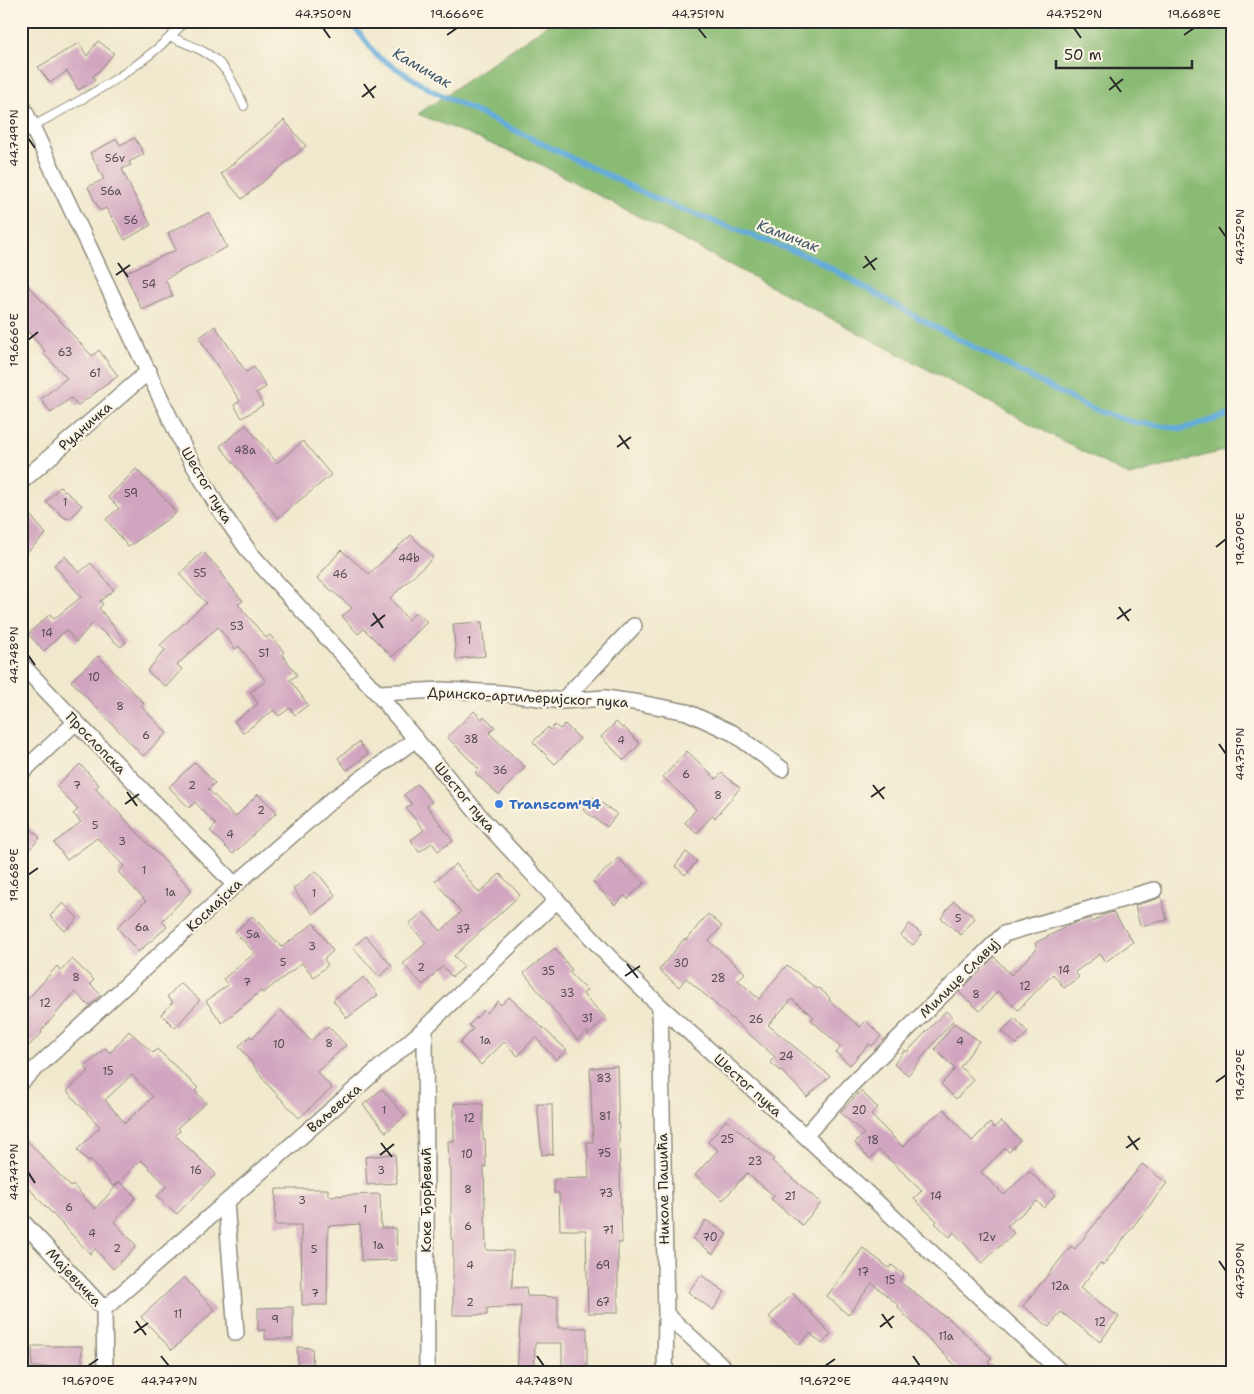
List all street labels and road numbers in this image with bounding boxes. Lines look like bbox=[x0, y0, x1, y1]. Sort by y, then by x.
street label: Рудничка bbox=[54, 398, 116, 454]
street label: Шестог пука bbox=[177, 444, 237, 527]
street label: Дринско-артиљеријског пука bbox=[427, 683, 629, 711]
street label: Прослопска bbox=[62, 708, 130, 778]
street label: Шестог пука bbox=[430, 758, 500, 836]
street label: Космајска bbox=[182, 874, 246, 935]
street label: Милице Славуј bbox=[915, 934, 1003, 1022]
street label: Шестог пука bbox=[710, 1050, 786, 1121]
street label: Ваљевска bbox=[303, 1079, 365, 1137]
street label: Николе Пашића bbox=[653, 1133, 673, 1245]
street label: Коке Ђорђевић bbox=[417, 1147, 435, 1253]
street label: Мајевичка bbox=[42, 1244, 106, 1310]

